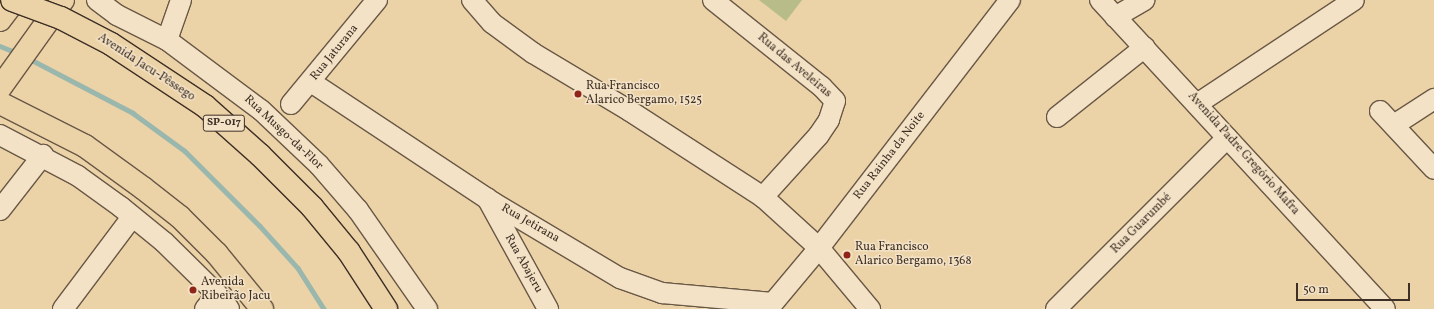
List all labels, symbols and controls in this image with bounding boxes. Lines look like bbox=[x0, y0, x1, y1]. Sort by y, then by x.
street label: Rua Jaturana bbox=[308, 22, 362, 84]
street label: Avenida Jacu-Pêssego bbox=[95, 31, 197, 105]
street label: Rua das Aveleiras bbox=[754, 31, 834, 101]
place label: Rua Francisco Alarico Bergamo, 1525 bbox=[586, 80, 702, 108]
marker: Rua Francisco Alarico Bergamo, 1525 bbox=[573, 89, 583, 99]
street label: Avenida Padre Gregório Mafra bbox=[1184, 90, 1302, 218]
street label: Rua Musgo-da-Flor bbox=[240, 93, 326, 173]
street label: Rua Rainha da Noite bbox=[851, 109, 929, 203]
road number: SP-017 bbox=[202, 114, 246, 132]
street label: Rua Guarumbé bbox=[1109, 191, 1175, 257]
street label: Rua Jetirana bbox=[498, 202, 562, 246]
street label: Rua Abajeru bbox=[501, 232, 545, 296]
place label: Rua Francisco Alarico Bergamo, 1368 bbox=[855, 241, 971, 269]
marker: Rua Francisco Alarico Bergamo, 1368 bbox=[842, 250, 852, 260]
scale bar bbox=[1298, 275, 1412, 301]
place label: Avenida Ribeirão Jacu bbox=[201, 276, 271, 304]
text: 50 m bbox=[1303, 282, 1329, 298]
marker: Avenida Ribeirão Jacu bbox=[188, 285, 198, 295]

